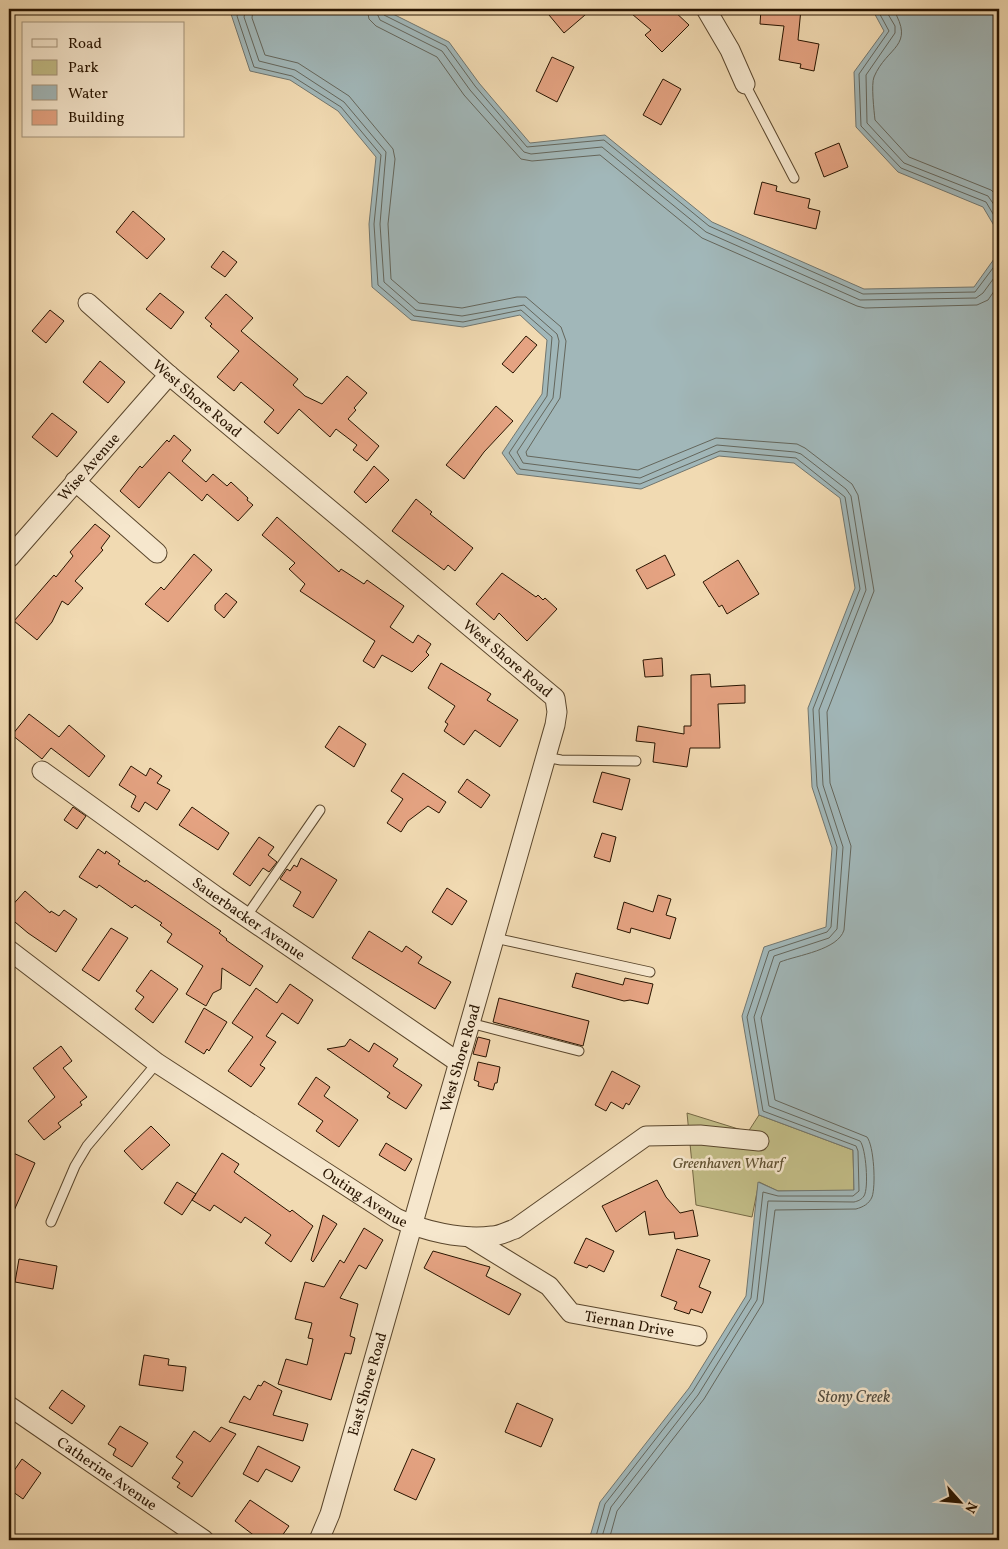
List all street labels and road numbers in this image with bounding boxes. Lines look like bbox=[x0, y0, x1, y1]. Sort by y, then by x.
street label: West Shore Road bbox=[147, 356, 246, 443]
street label: Wise Avenue bbox=[54, 429, 126, 507]
street label: West Shore Road bbox=[457, 616, 556, 703]
street label: Sauerbacker Avenue bbox=[187, 873, 309, 966]
street label: West Shore Road bbox=[436, 1002, 487, 1115]
street label: Outing Avenue bbox=[317, 1164, 410, 1234]
street label: Tiernan Drive bbox=[582, 1307, 676, 1344]
street label: East Shore Road bbox=[344, 1330, 393, 1439]
street label: Catherine Avenue bbox=[52, 1433, 161, 1517]

